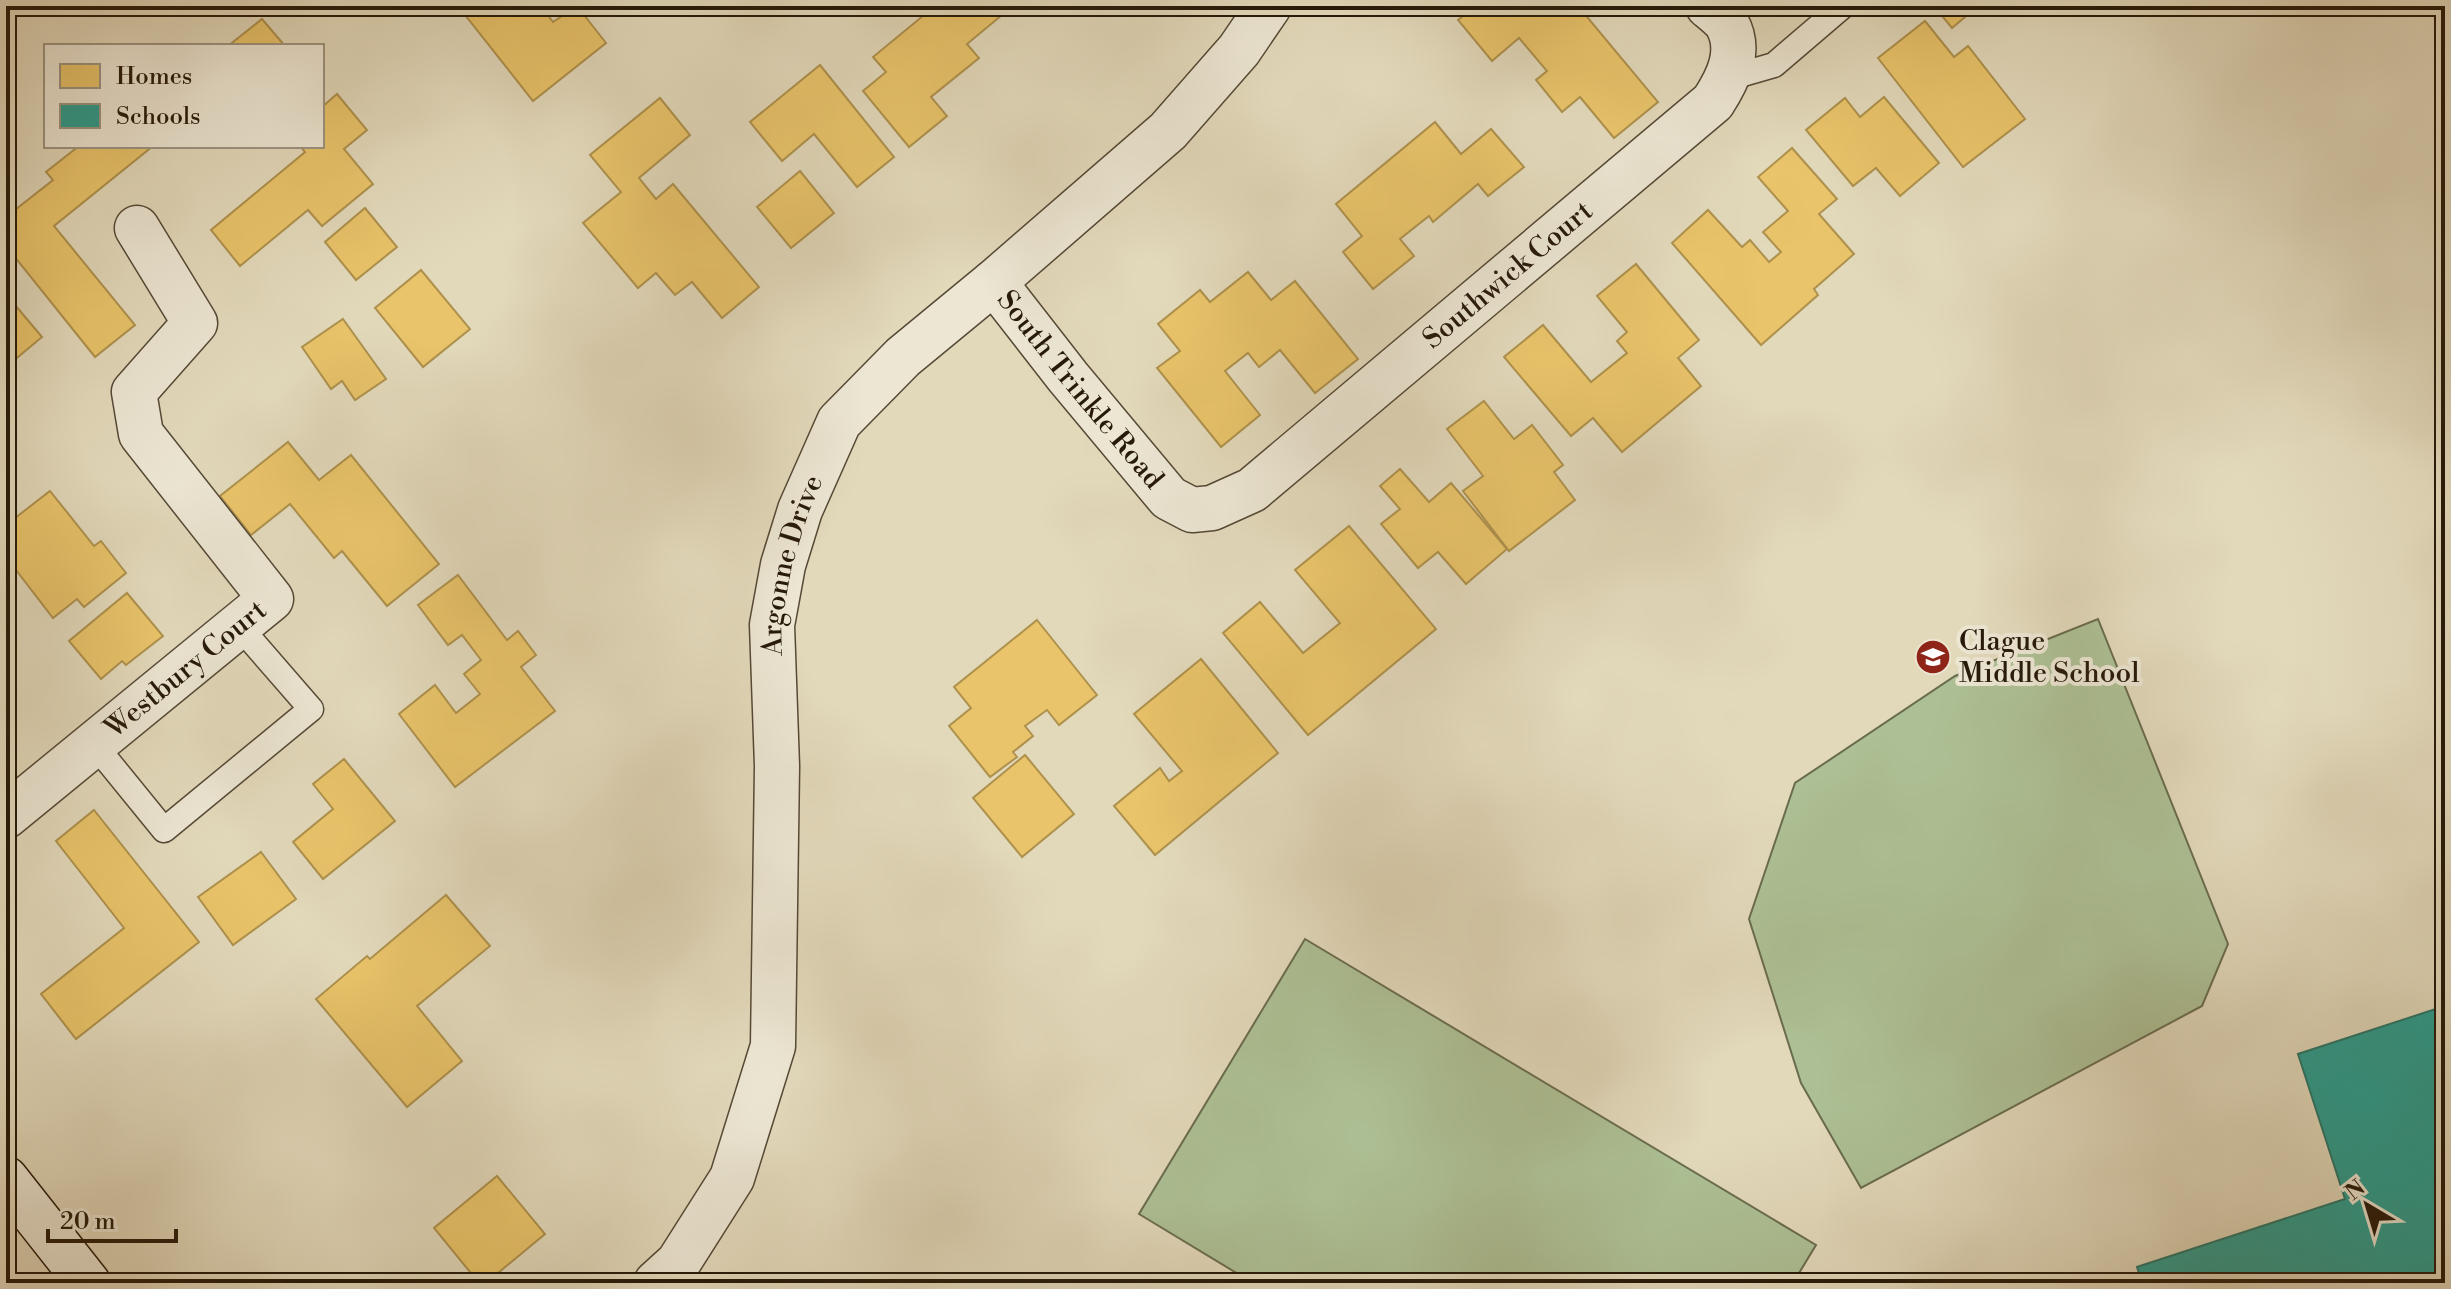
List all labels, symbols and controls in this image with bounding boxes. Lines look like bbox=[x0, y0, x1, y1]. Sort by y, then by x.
legend bbox=[44, 44, 324, 148]
text: Homes bbox=[116, 62, 192, 92]
text: Schools bbox=[116, 102, 201, 132]
street label: Southwick Court bbox=[1415, 193, 1600, 356]
street label: South Trinkle Road bbox=[990, 283, 1171, 496]
street label: Argonne Drive bbox=[754, 469, 831, 657]
street label: Westbury Court bbox=[97, 592, 274, 746]
place label: Clague Middle School bbox=[1959, 624, 2139, 691]
school or university icon: Clague Middle School bbox=[1914, 638, 1952, 676]
north arrow bbox=[2327, 1165, 2407, 1245]
text: N bbox=[2340, 1174, 2371, 1206]
scale bar bbox=[48, 1193, 176, 1243]
text: 20 m bbox=[60, 1207, 116, 1237]

